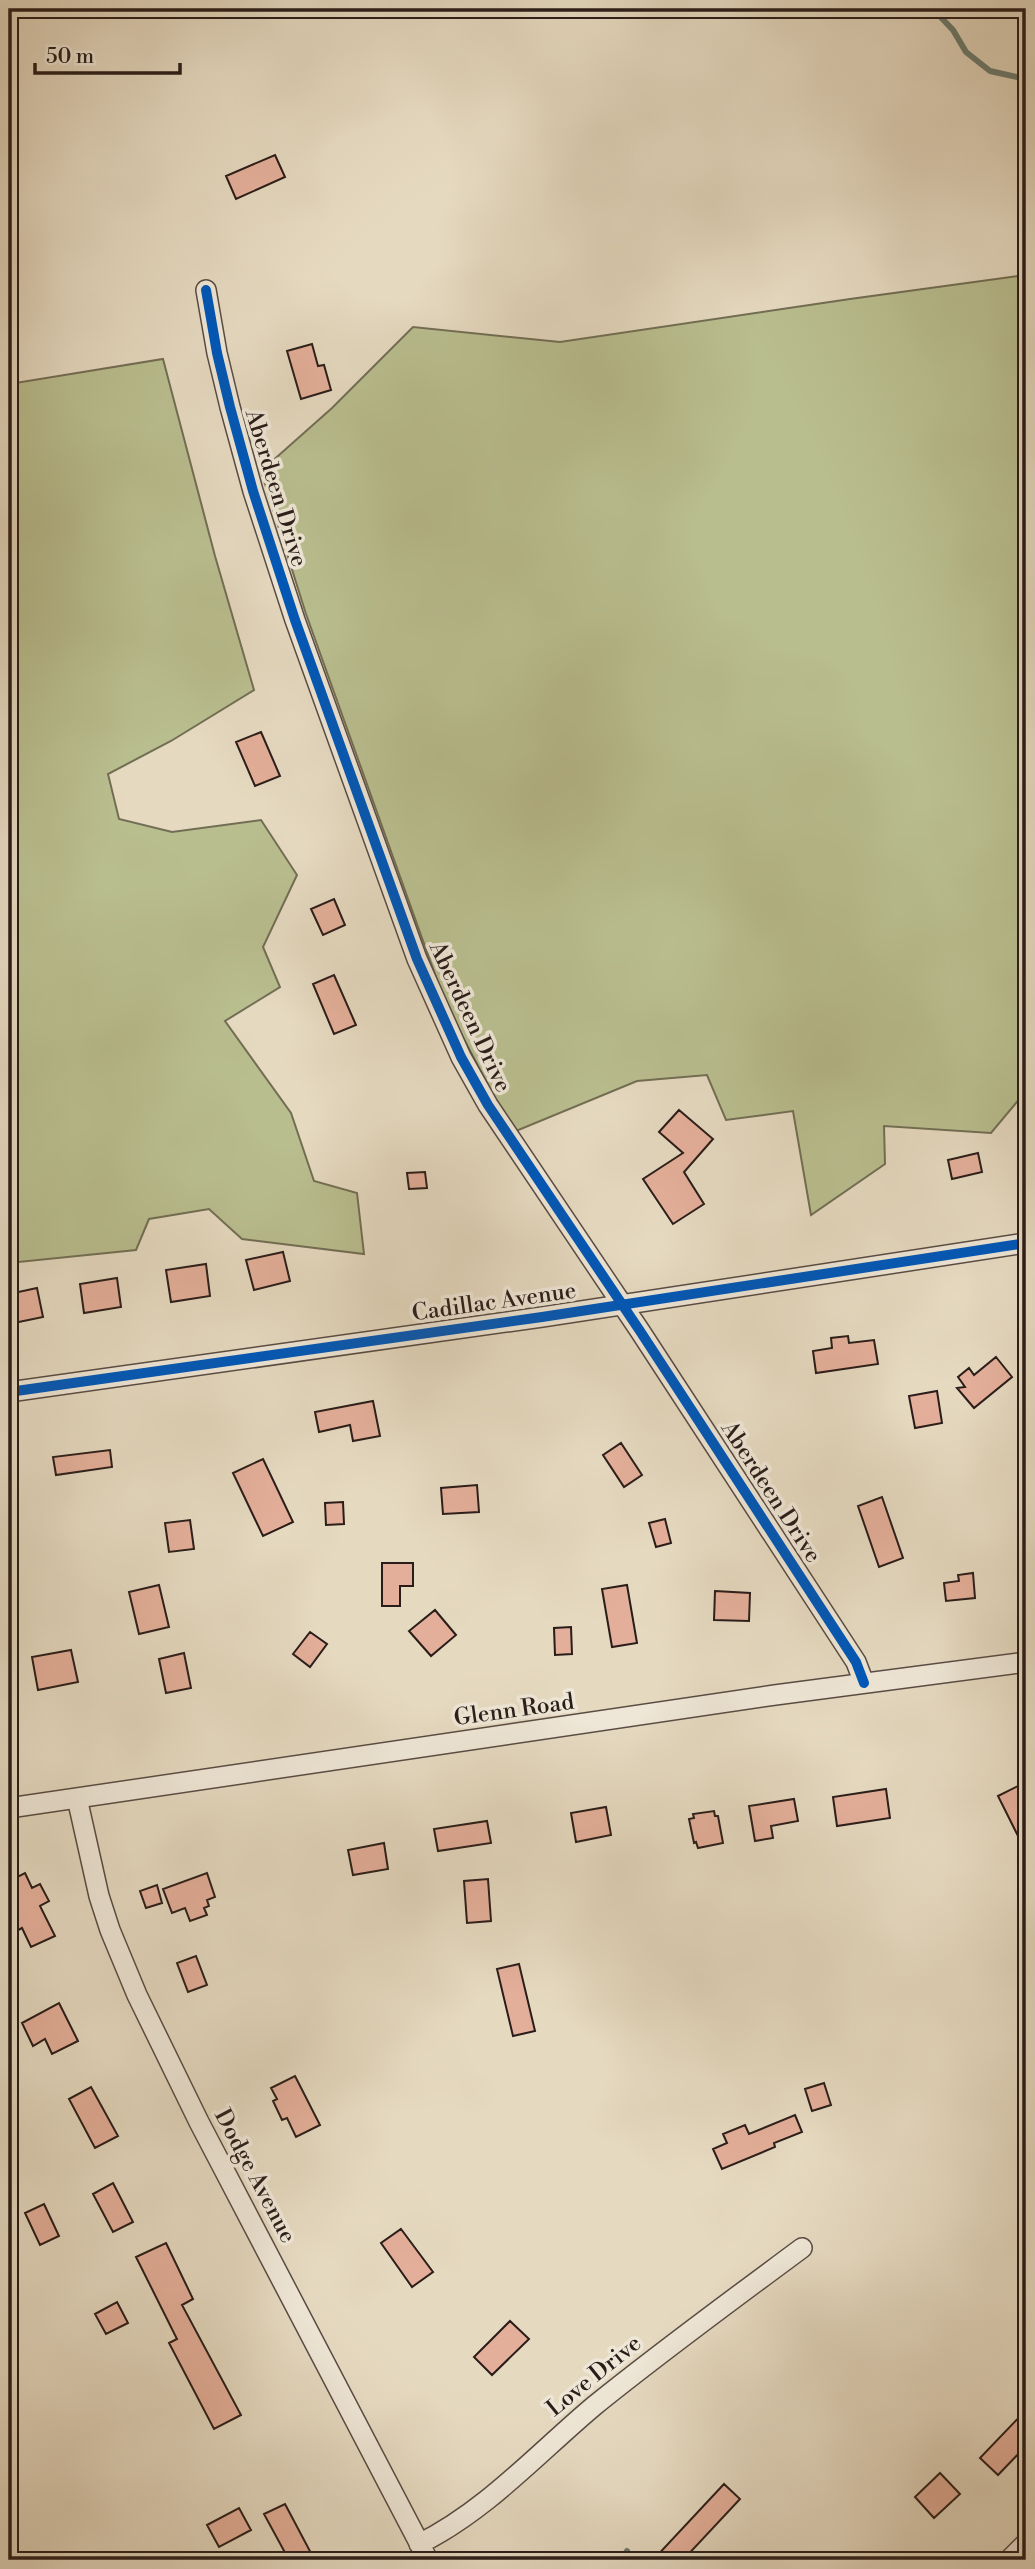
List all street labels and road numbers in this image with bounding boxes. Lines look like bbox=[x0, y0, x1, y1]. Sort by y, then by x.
street label: Aberdeen Drive bbox=[238, 405, 313, 570]
street label: Aberdeen Drive bbox=[422, 936, 517, 1097]
street label: Cadillac Avenue bbox=[410, 1277, 578, 1327]
street label: Aberdeen Drive bbox=[714, 1415, 827, 1568]
street label: Glenn Road bbox=[452, 1688, 576, 1732]
street label: Dodge Avenue bbox=[208, 2104, 302, 2248]
street label: Love Drive bbox=[541, 2329, 647, 2423]

